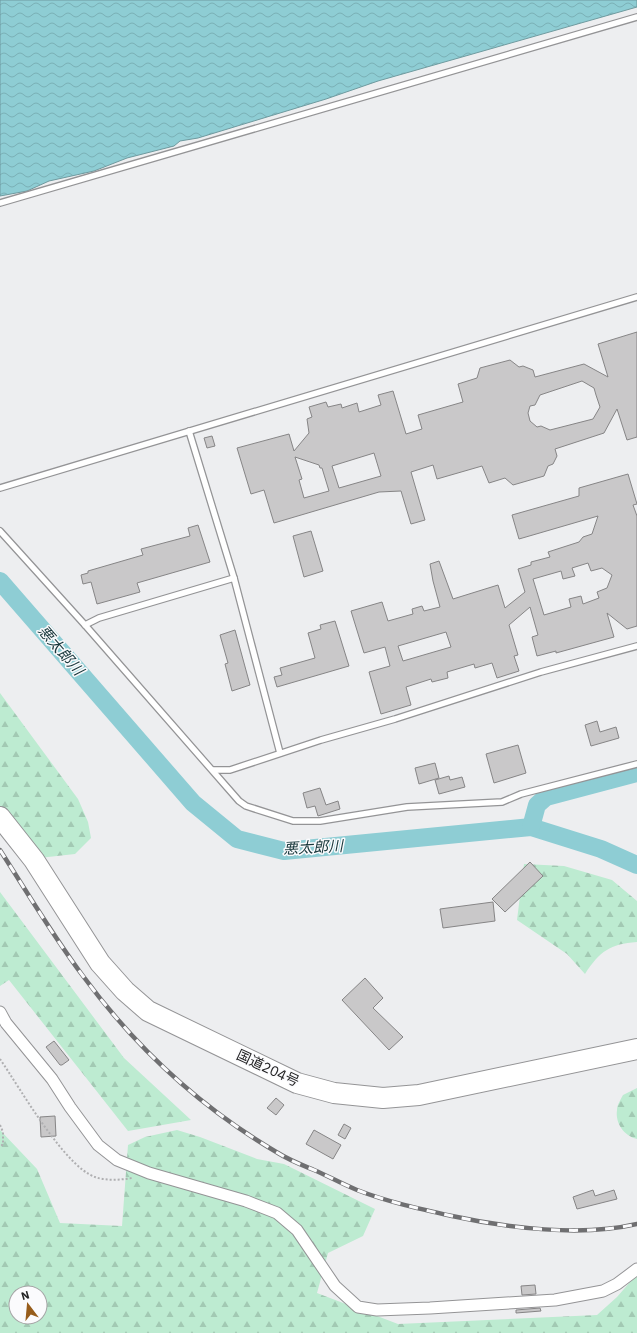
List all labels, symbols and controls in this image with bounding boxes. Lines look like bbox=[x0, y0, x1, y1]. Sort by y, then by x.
water label: 悪太郎川 bbox=[34, 621, 89, 680]
water label: 悪太郎川 bbox=[283, 836, 345, 858]
street label: 国道204号 bbox=[234, 1046, 302, 1090]
north arrow bbox=[8, 1285, 48, 1325]
text: N bbox=[19, 1288, 31, 1303]

